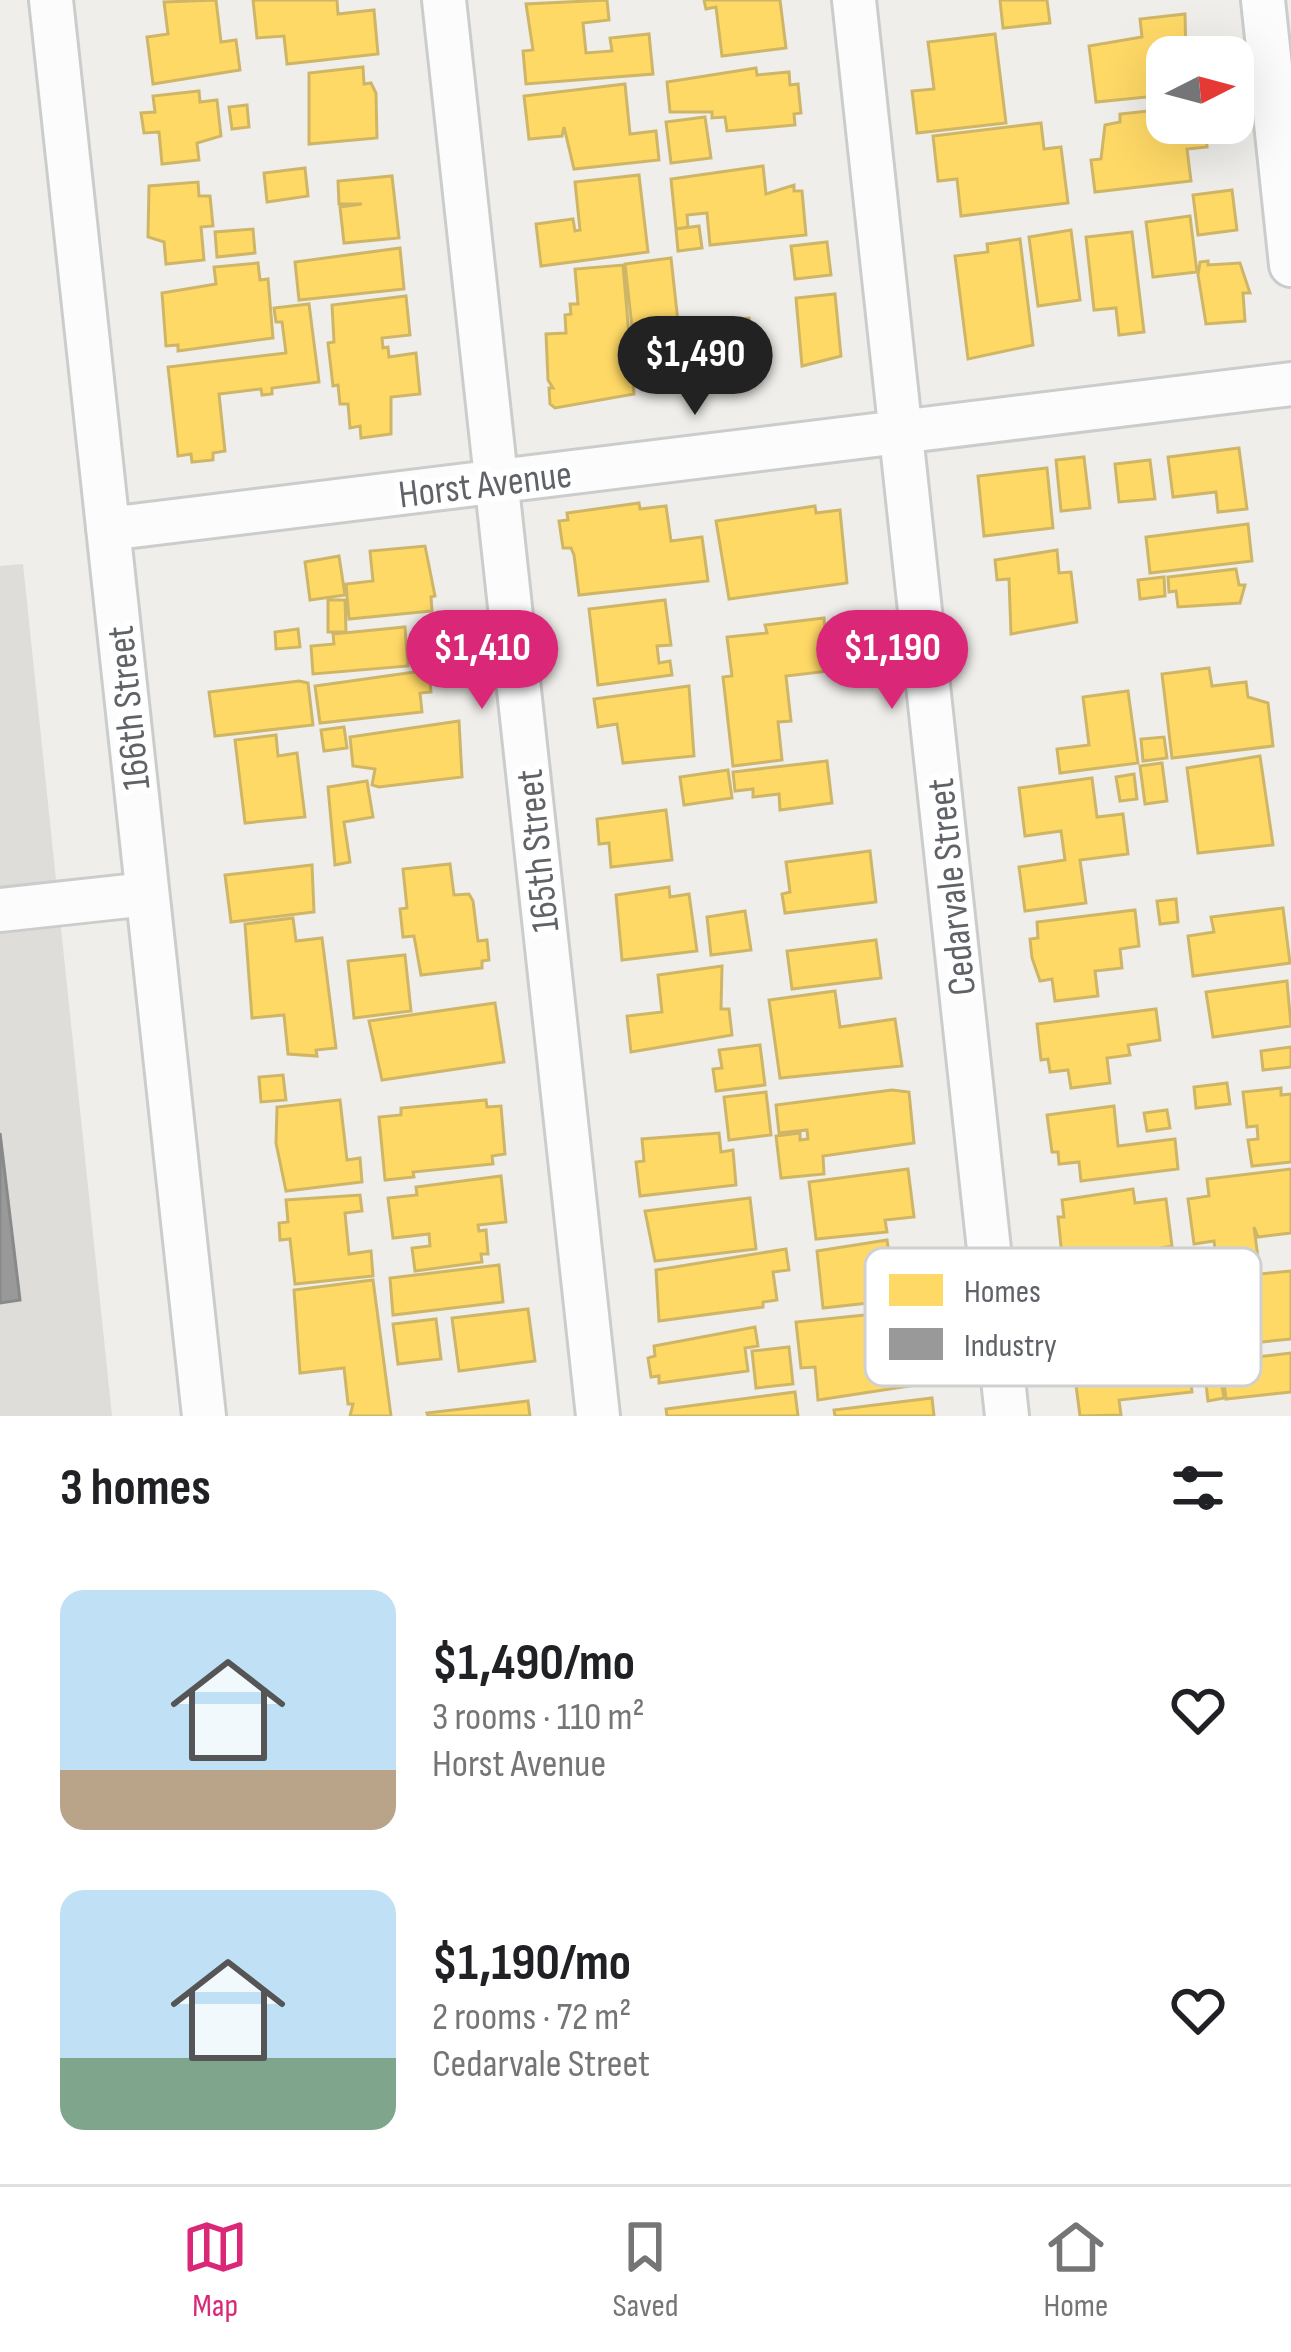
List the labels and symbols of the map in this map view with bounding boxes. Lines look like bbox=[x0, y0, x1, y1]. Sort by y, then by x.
north arrow bbox=[1146, 36, 1254, 144]
pin: $1,490 bbox=[597, 316, 793, 418]
street label: Horst Avenue bbox=[396, 452, 575, 519]
pin: $1,410 bbox=[384, 610, 580, 712]
pin: $1,190 bbox=[794, 610, 990, 712]
street label: 166th Street bbox=[97, 623, 161, 792]
street label: 165th Street bbox=[507, 767, 570, 934]
street label: Cedarvale Street bbox=[918, 776, 987, 998]
legend bbox=[865, 1248, 1261, 1386]
text: Homes bbox=[964, 1272, 1041, 1312]
text: Industry bbox=[964, 1326, 1057, 1366]

